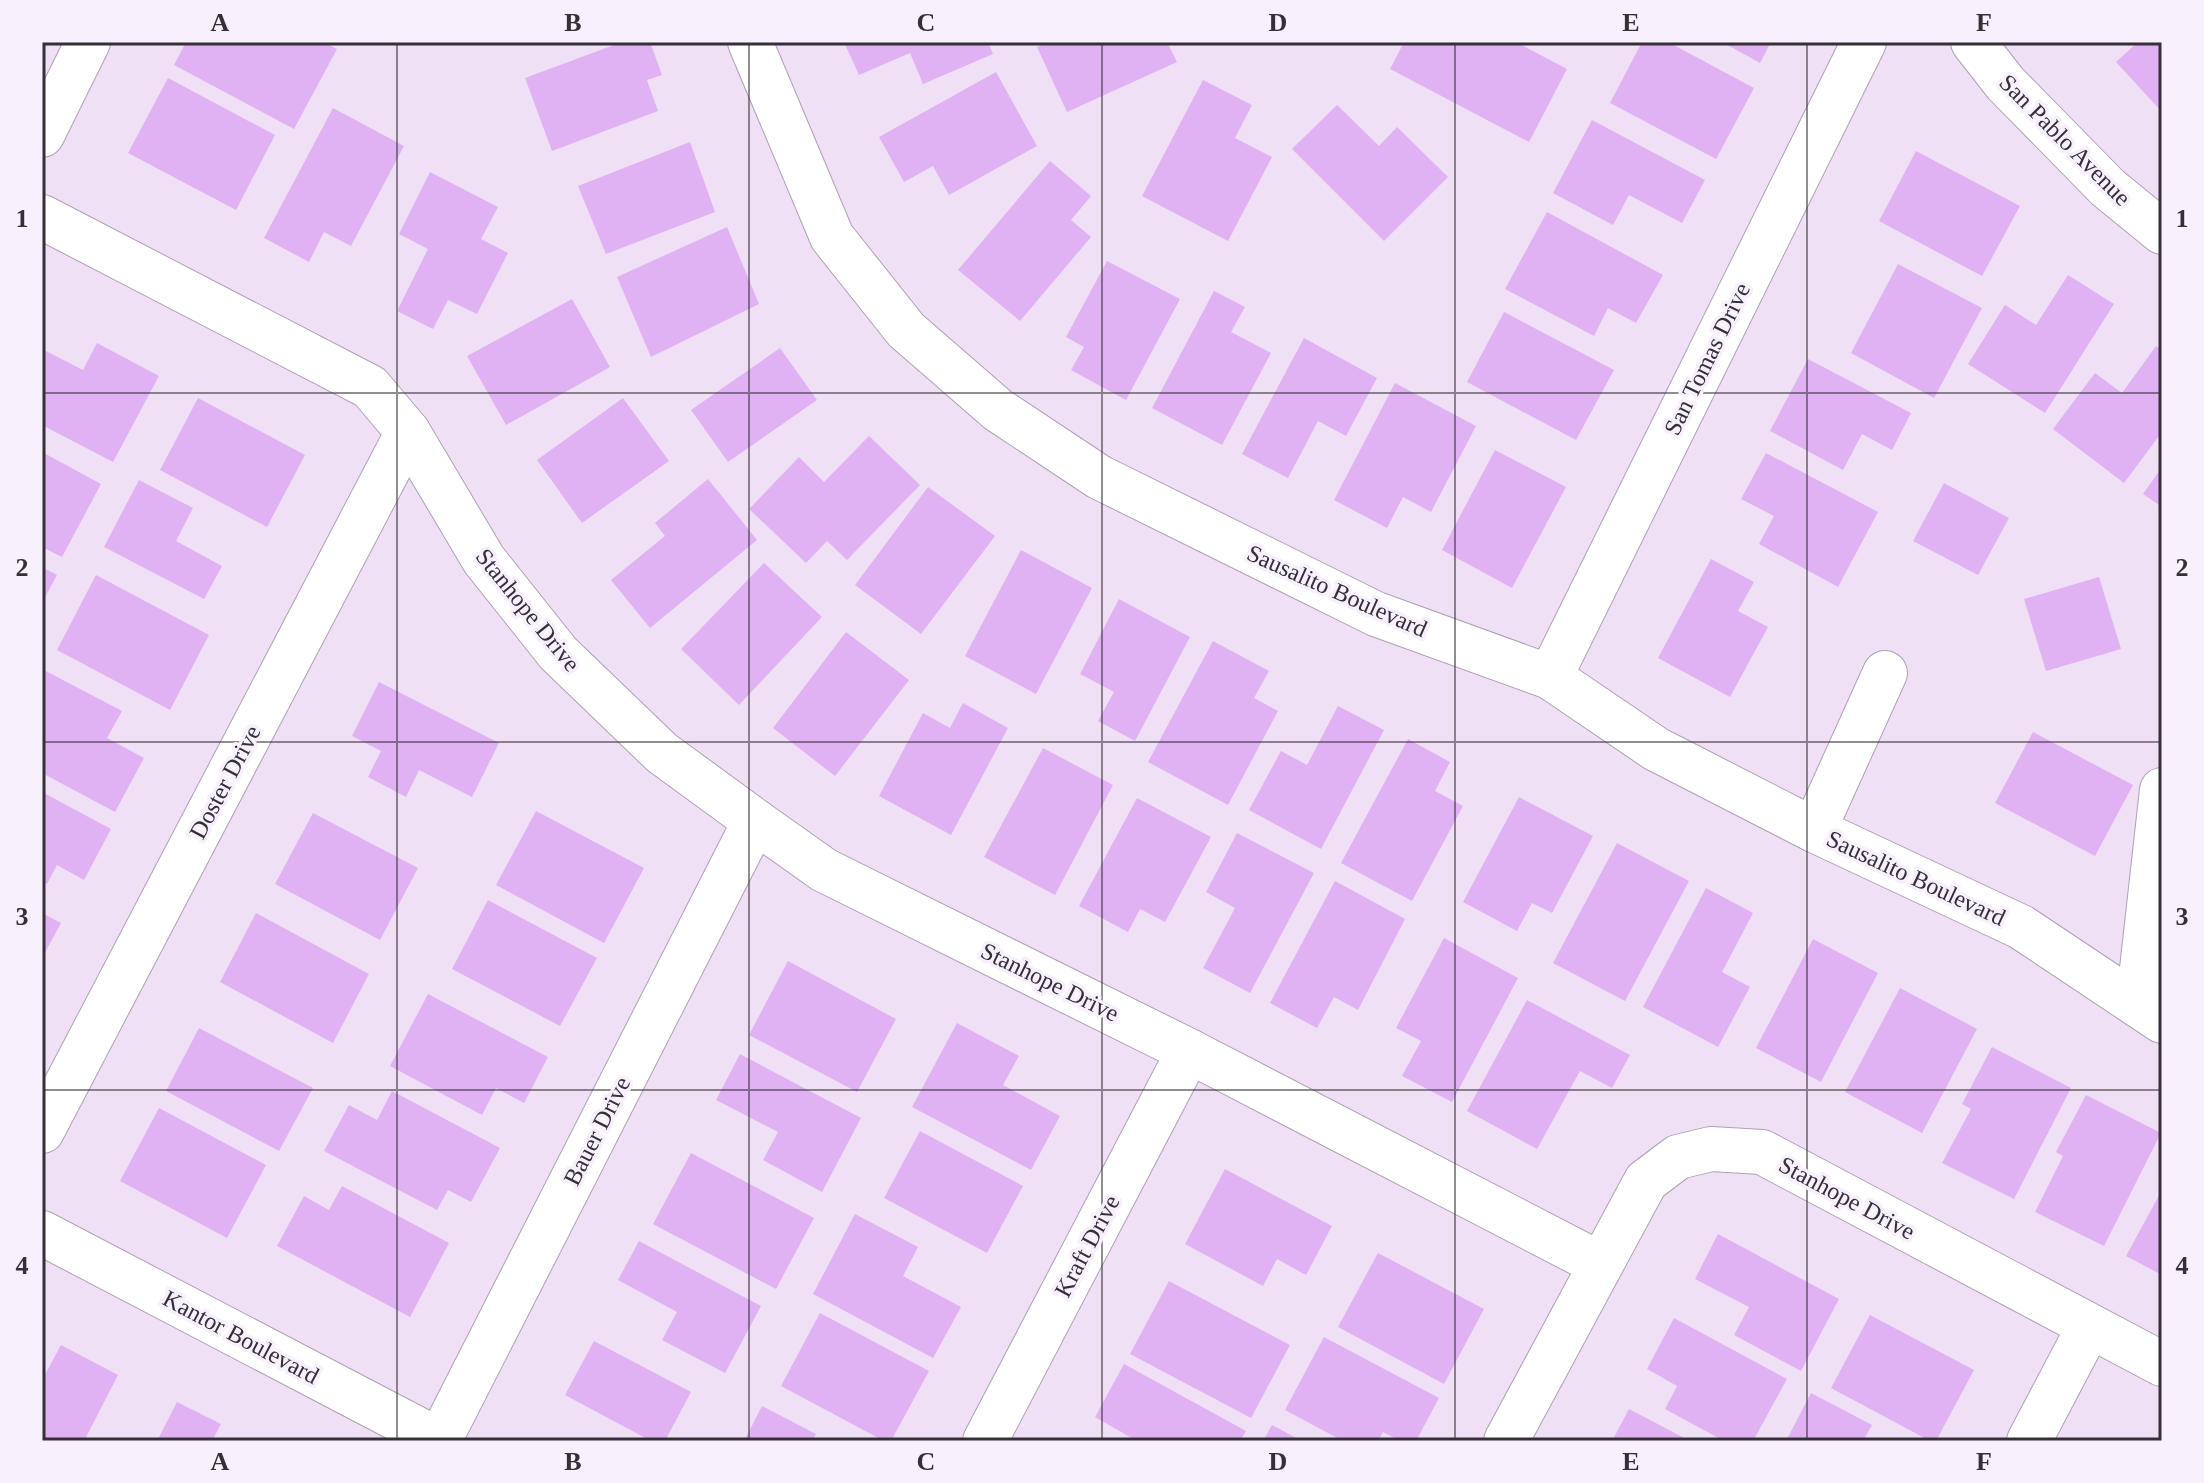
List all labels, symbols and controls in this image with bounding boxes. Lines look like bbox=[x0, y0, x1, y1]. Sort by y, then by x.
text: A bbox=[211, 8, 230, 37]
text: B bbox=[564, 8, 582, 37]
text: C bbox=[917, 8, 935, 37]
text: D bbox=[1269, 8, 1287, 37]
text: E bbox=[1622, 8, 1640, 37]
text: F bbox=[1976, 8, 1992, 37]
street label: San Pablo Avenue bbox=[1994, 69, 2136, 211]
text: 1 bbox=[16, 204, 29, 233]
text: 1 bbox=[2176, 204, 2189, 233]
street label: San Tomas Drive bbox=[1659, 279, 1755, 439]
street label: Sausalito Boulevard bbox=[1243, 540, 1431, 642]
street label: Stanhope Drive bbox=[471, 544, 585, 676]
text: 2 bbox=[16, 553, 29, 582]
text: 2 bbox=[2176, 553, 2189, 582]
street label: Doster Drive bbox=[184, 721, 266, 843]
street label: Sausalito Boulevard bbox=[1823, 825, 2009, 931]
text: 3 bbox=[16, 902, 29, 931]
text: 3 bbox=[2176, 902, 2189, 931]
street label: Stanhope Drive bbox=[977, 937, 1123, 1027]
street label: Bauer Drive bbox=[559, 1073, 635, 1189]
street label: Stanhope Drive bbox=[1775, 1151, 1919, 1245]
street label: Kraft Drive bbox=[1049, 1191, 1125, 1301]
text: 4 bbox=[16, 1251, 29, 1280]
text: 4 bbox=[2176, 1251, 2189, 1280]
street label: Kantor Boulevard bbox=[159, 1285, 323, 1389]
text: A bbox=[211, 1447, 230, 1476]
text: B bbox=[564, 1447, 582, 1476]
text: C bbox=[917, 1447, 935, 1476]
text: D bbox=[1269, 1447, 1287, 1476]
text: E bbox=[1622, 1447, 1640, 1476]
text: F bbox=[1976, 1447, 1992, 1476]

